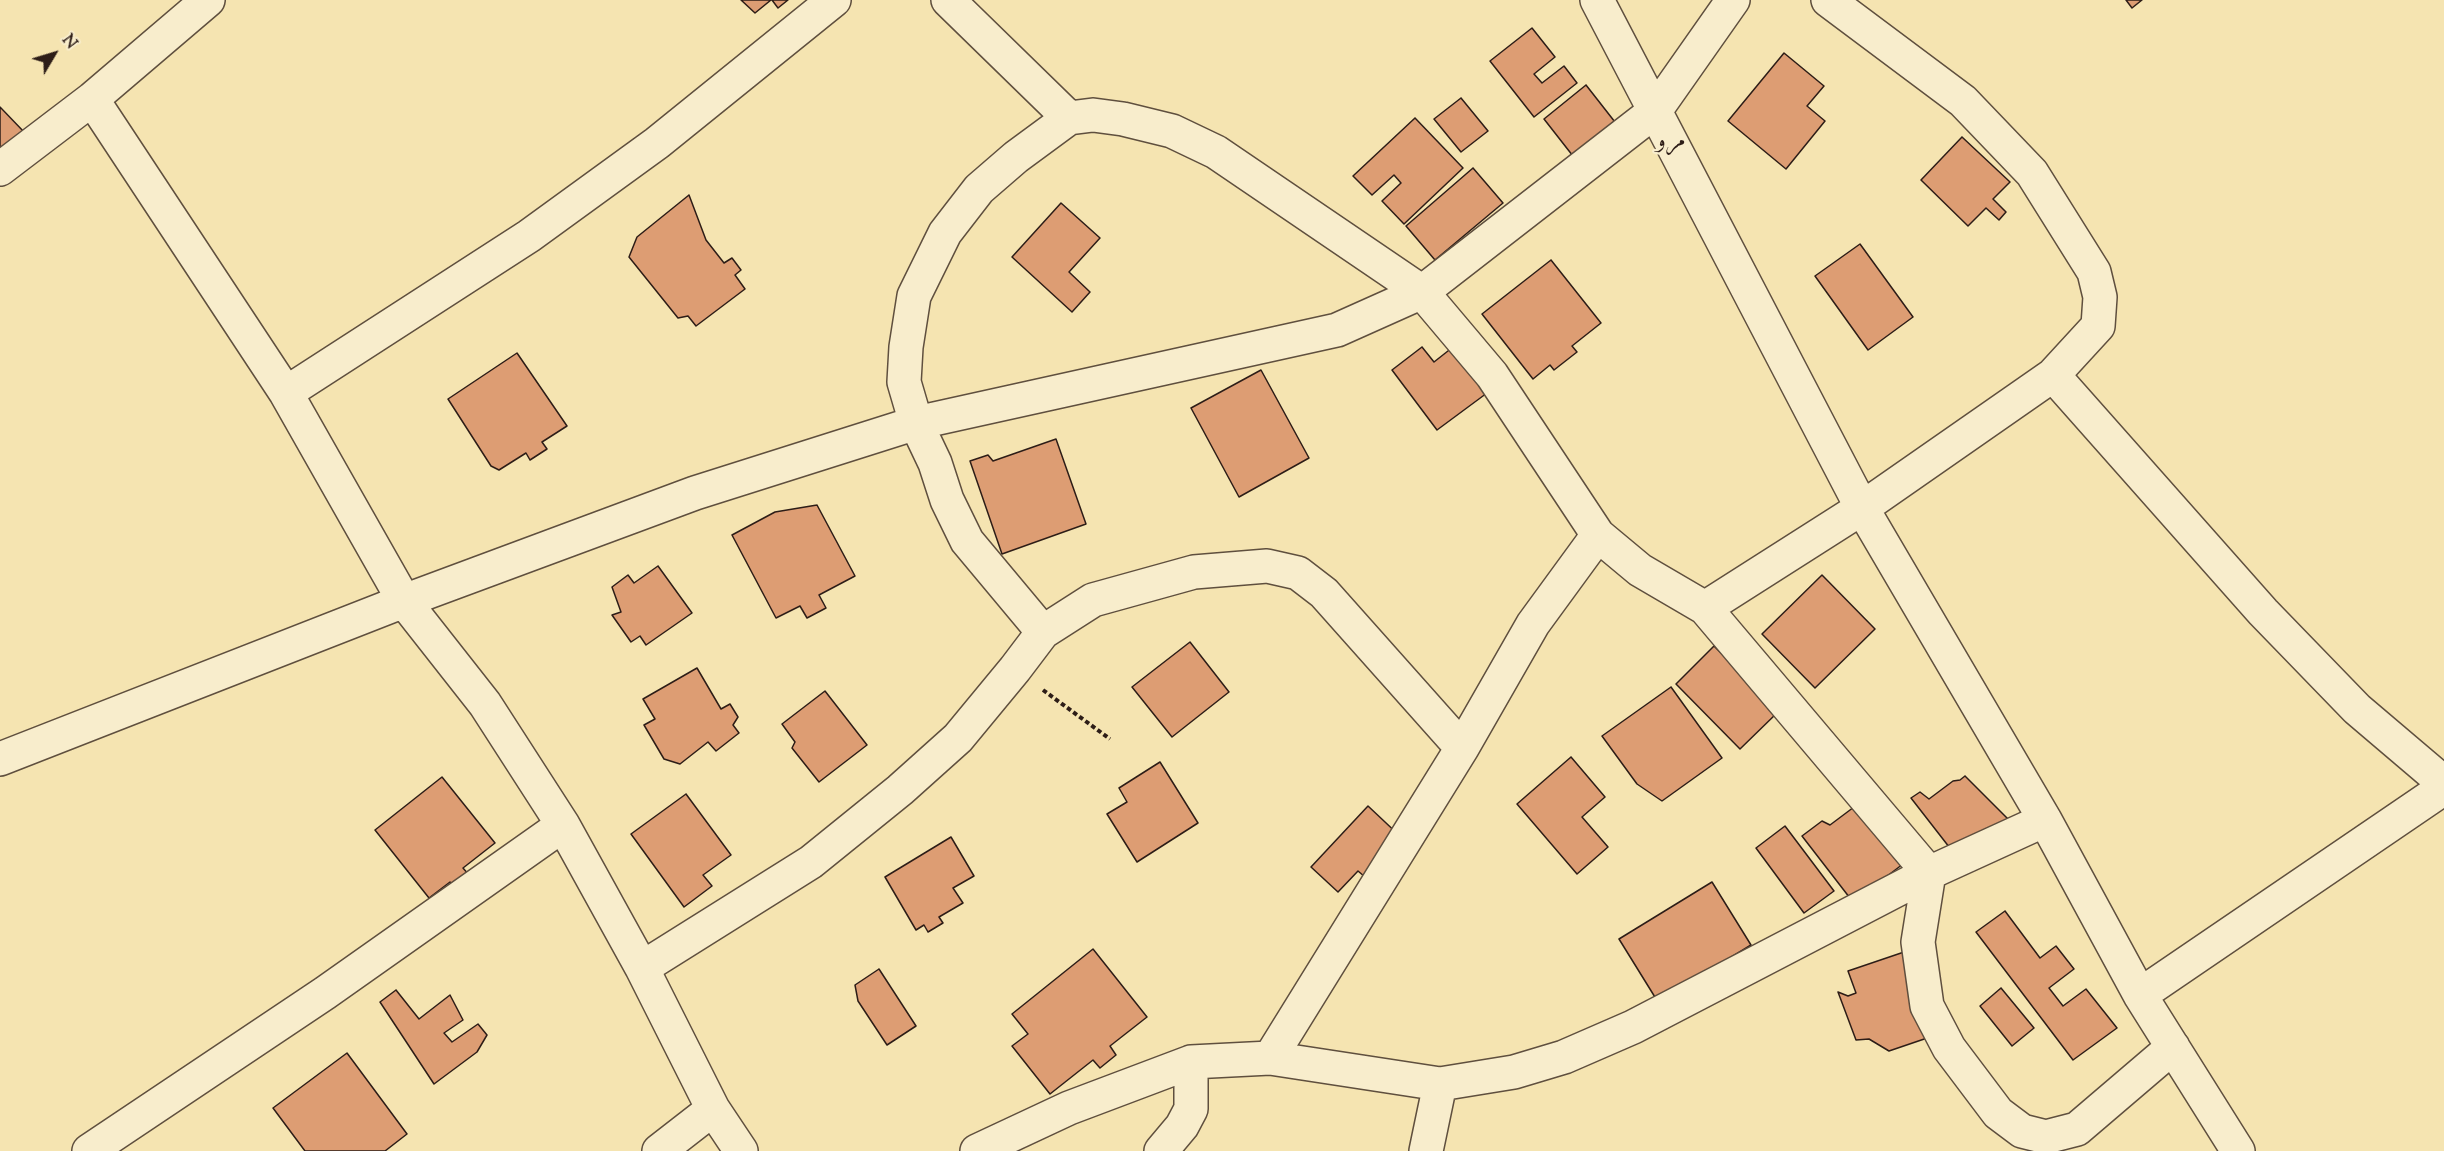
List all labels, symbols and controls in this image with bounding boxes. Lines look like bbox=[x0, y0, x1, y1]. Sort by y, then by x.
north arrow bbox=[24, 24, 84, 84]
text: N bbox=[56, 30, 82, 55]
district label: مرو bbox=[1656, 129, 1686, 157]

